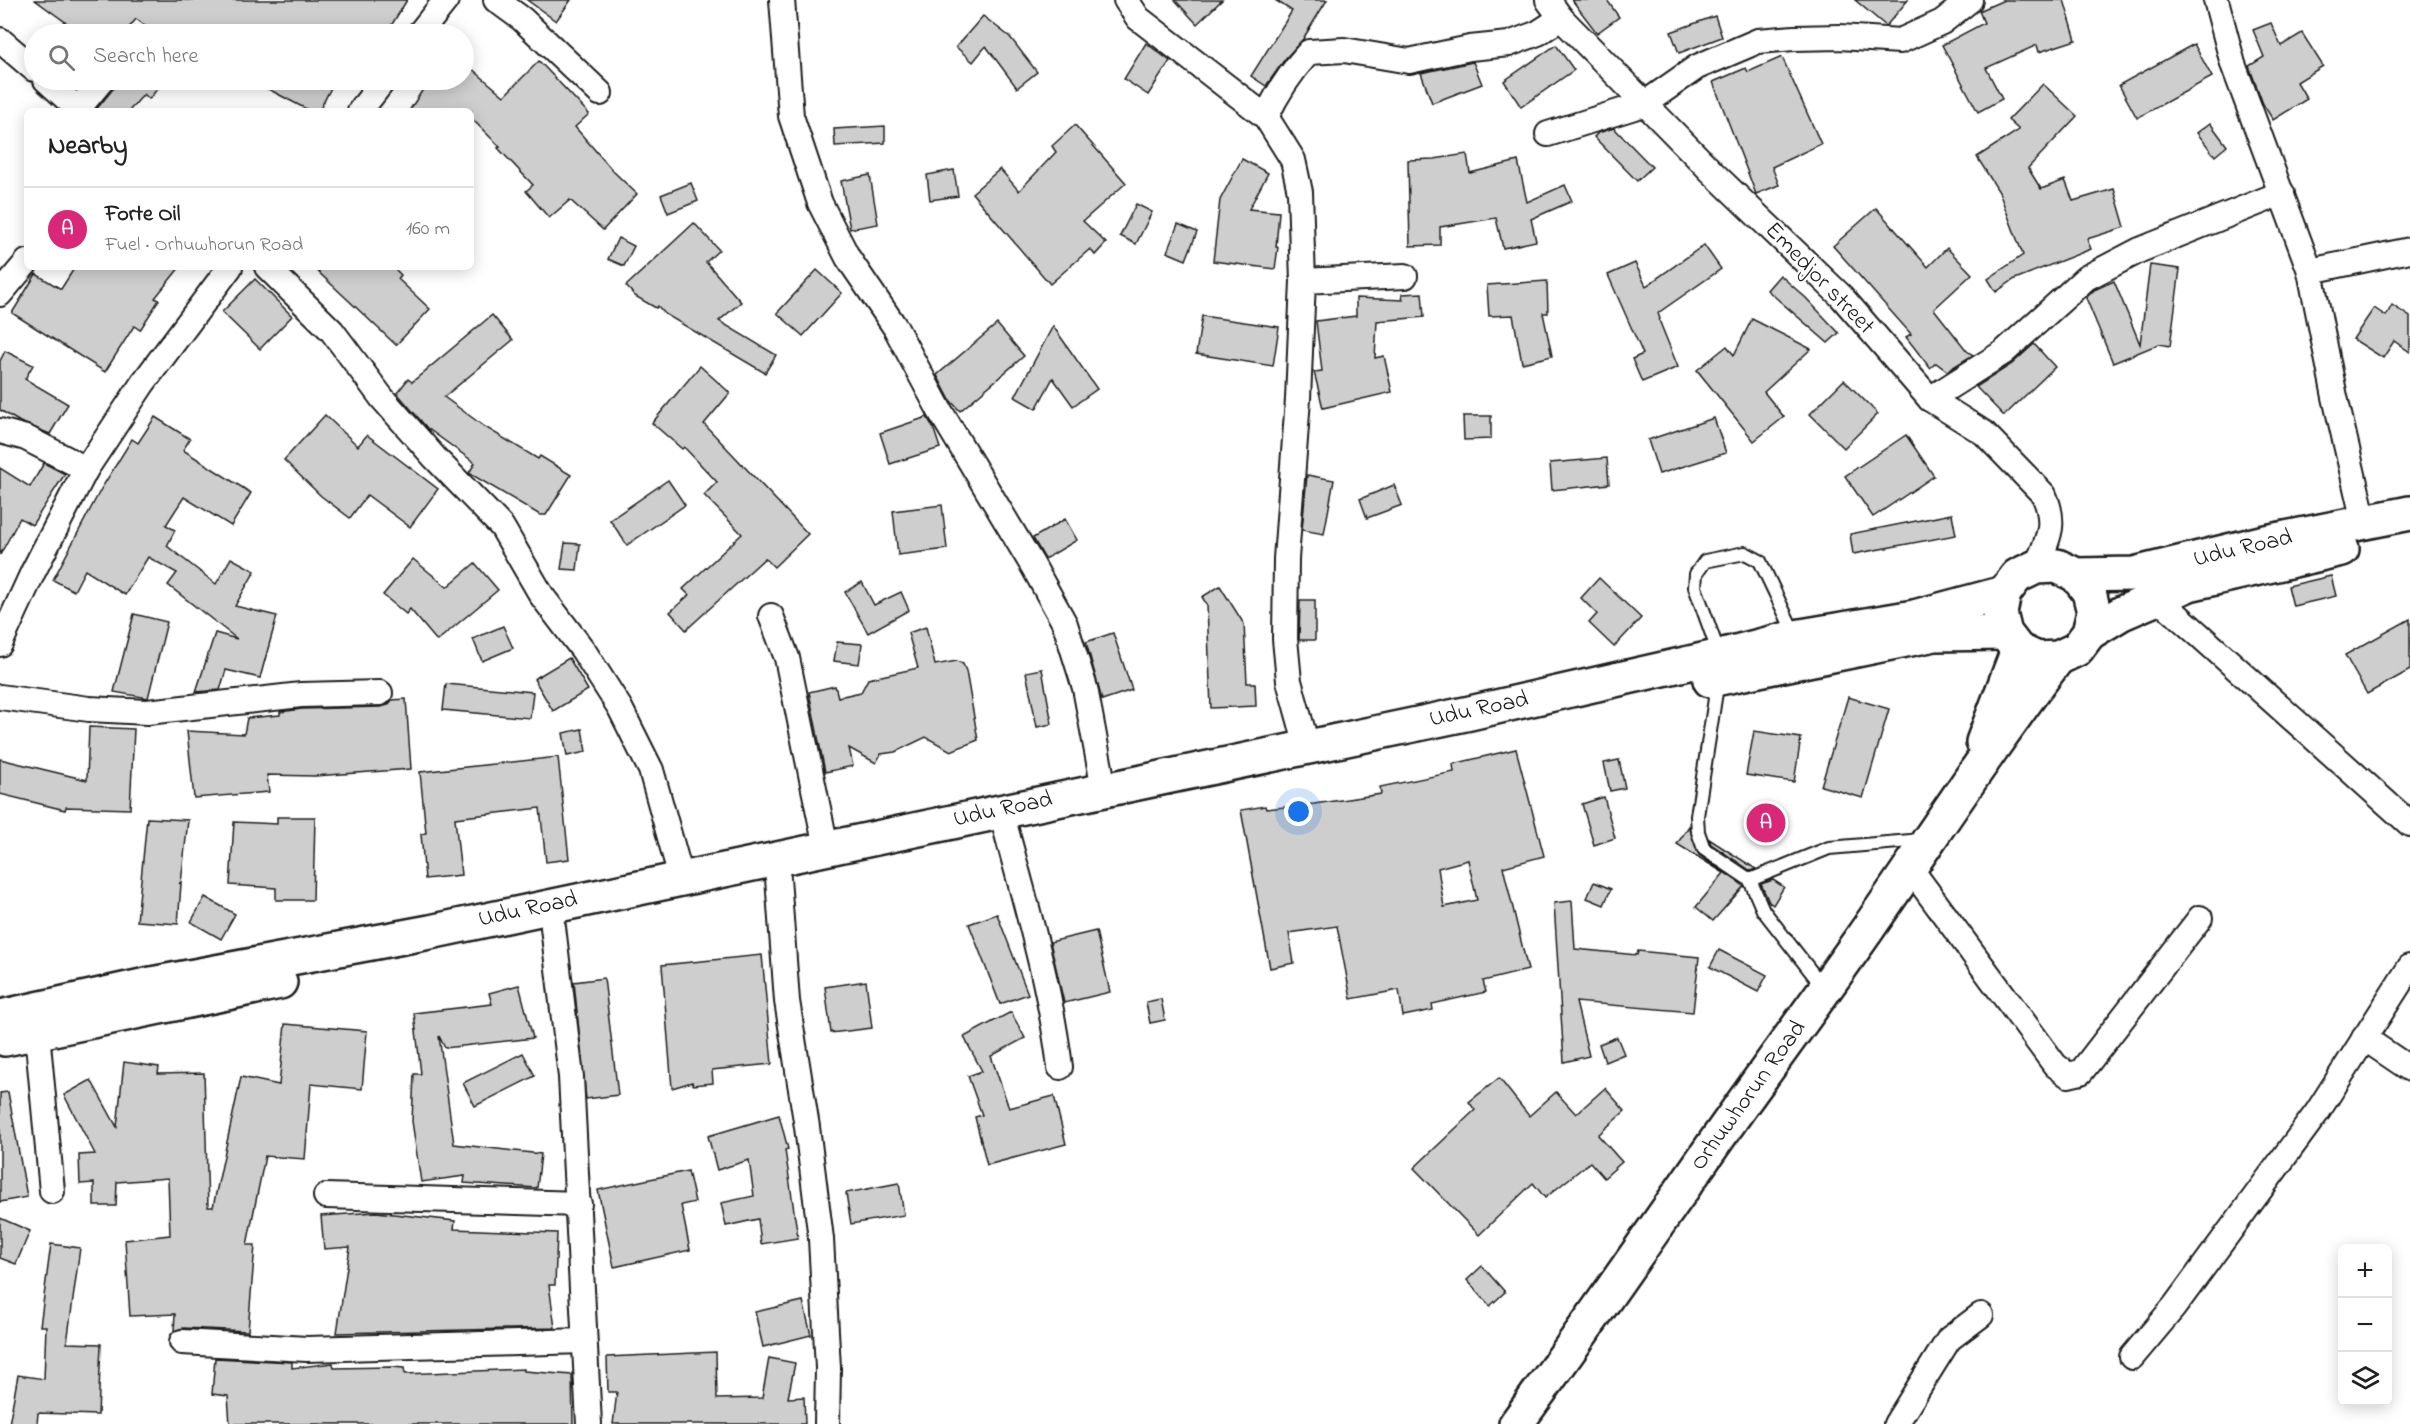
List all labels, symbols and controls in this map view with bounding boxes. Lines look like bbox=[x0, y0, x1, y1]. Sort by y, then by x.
search box bbox=[24, 24, 474, 90]
icon: search bbox=[45, 41, 78, 74]
text: Search here bbox=[93, 41, 198, 73]
text: Nearby bbox=[48, 128, 127, 166]
text: Forte Oil bbox=[105, 199, 180, 231]
text: A bbox=[61, 215, 74, 244]
text: 160 m bbox=[406, 215, 450, 244]
street label: Emedjor street bbox=[1756, 215, 1882, 343]
text: Fuel · Orhuwhorun Road bbox=[105, 231, 303, 260]
street label: Udu Road bbox=[2190, 521, 2296, 577]
street label: Udu Road bbox=[1426, 682, 1532, 738]
street label: Udu Road bbox=[950, 782, 1056, 838]
your location bbox=[1284, 797, 1313, 826]
pin: A bbox=[1746, 800, 1786, 846]
street label: Udu Road bbox=[475, 882, 581, 938]
street label: Orhuwhorun Road bbox=[1682, 1013, 1816, 1179]
map controls bbox=[2338, 1244, 2392, 1406]
button: + bbox=[2338, 1244, 2392, 1298]
button: − bbox=[2338, 1298, 2392, 1352]
button: layers bbox=[2338, 1352, 2392, 1406]

